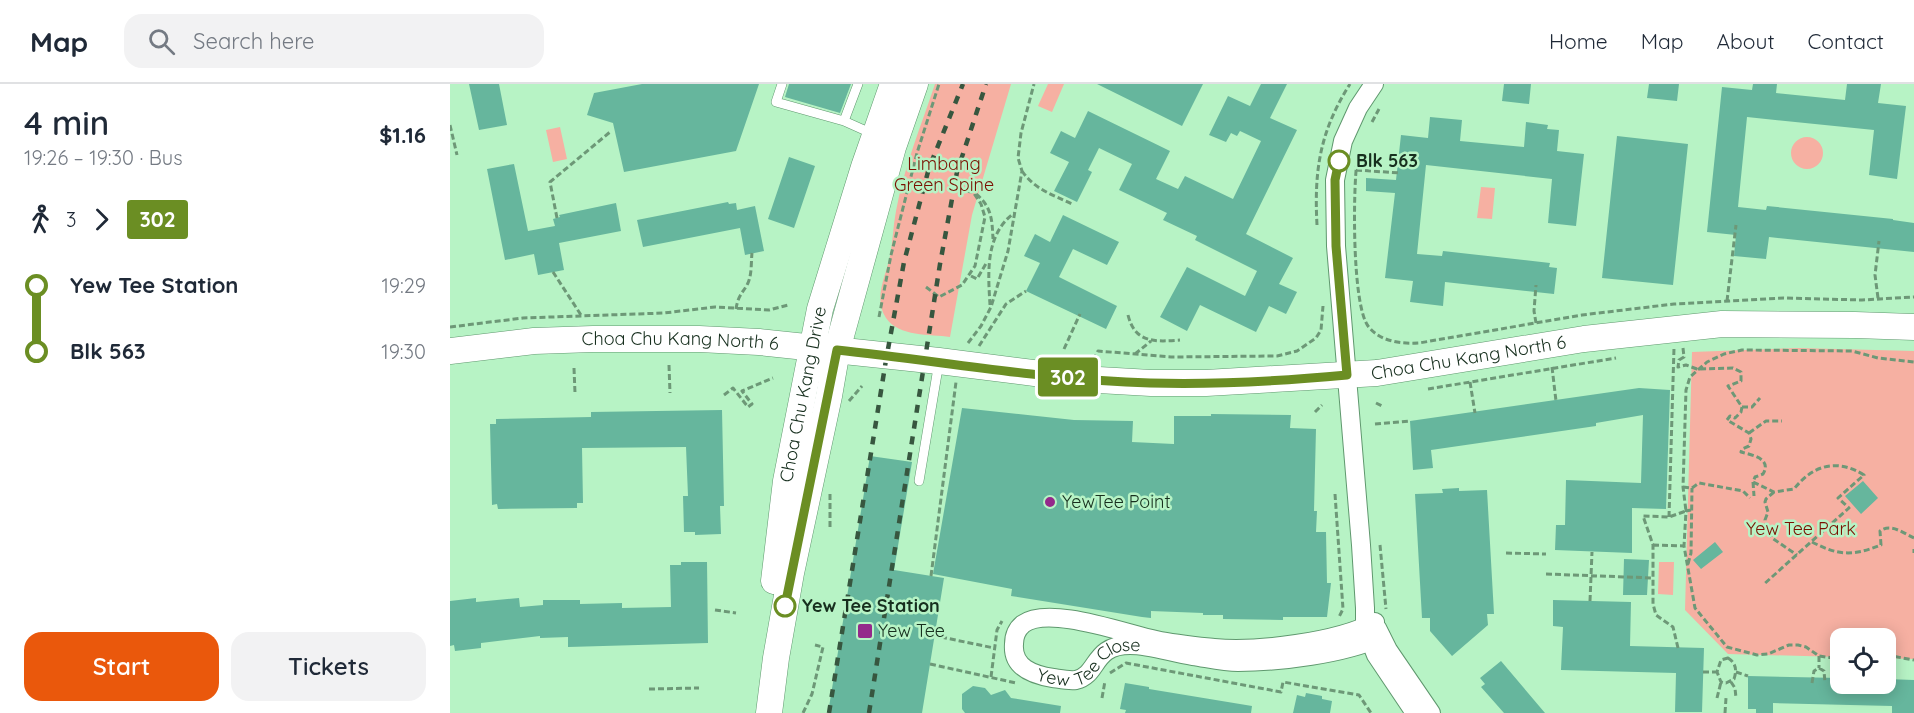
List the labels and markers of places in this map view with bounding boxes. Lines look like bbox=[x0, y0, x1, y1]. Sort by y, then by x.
place label: Blk 563 bbox=[1356, 149, 1418, 172]
marker: Blk 563 bbox=[1328, 150, 1350, 172]
place label: YewTee Point bbox=[1062, 490, 1171, 513]
marker: YewTee Point bbox=[1043, 495, 1057, 509]
place label: Yew Tee Station bbox=[802, 594, 940, 617]
marker: Yew Tee Station bbox=[774, 595, 796, 617]
place label: Yew Tee bbox=[878, 619, 945, 642]
marker: Yew Tee bbox=[856, 622, 874, 640]

